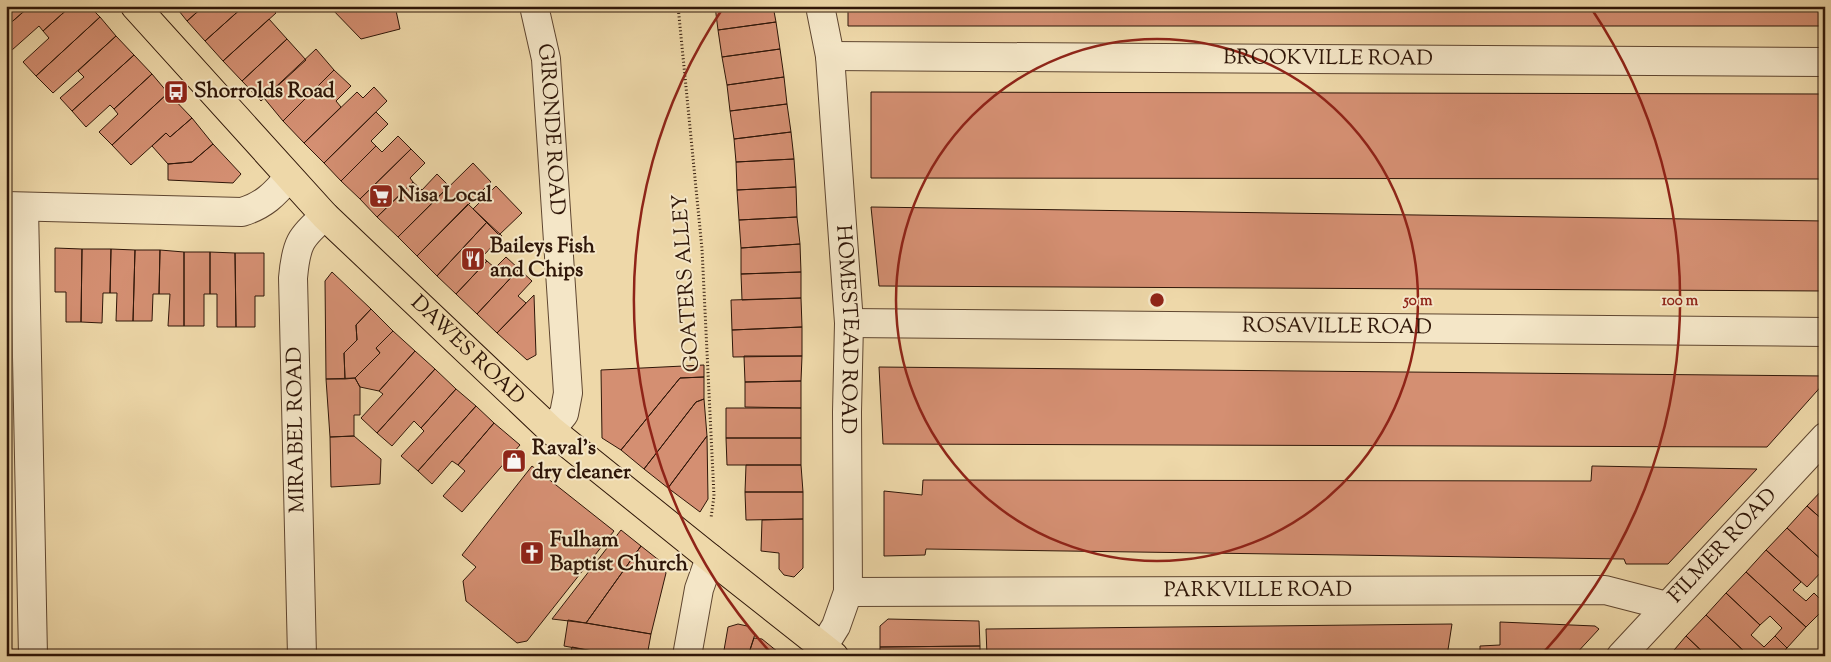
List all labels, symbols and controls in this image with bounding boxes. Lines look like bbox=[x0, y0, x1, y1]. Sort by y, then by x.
street label: GIRONDE ROAD bbox=[528, 41, 571, 216]
street label: BROOKVILLE ROAD bbox=[1223, 43, 1433, 75]
place label: Shorrolds Road bbox=[194, 77, 335, 107]
bus stop icon: Shorrolds Road bbox=[163, 79, 189, 105]
place label: Nisa Local bbox=[398, 181, 492, 211]
supermarket icon: Nisa Local bbox=[368, 183, 394, 209]
street label: GOATERS ALLEY bbox=[666, 193, 708, 373]
street label: HOMESTEAD ROAD bbox=[827, 224, 864, 434]
place label: Baileys Fish and Chips bbox=[490, 232, 596, 286]
restaurant icon: Baileys Fish and Chips bbox=[460, 246, 486, 272]
street label: DAWES ROAD bbox=[403, 289, 531, 412]
centre of rings bbox=[1148, 291, 1166, 309]
text: 50 m bbox=[1403, 291, 1433, 312]
text: 100 m bbox=[1662, 291, 1699, 312]
street label: ROSAVILLE ROAD bbox=[1242, 312, 1432, 343]
street label: MIRABEL ROAD bbox=[281, 347, 313, 513]
place label: Raval's dry cleaner bbox=[532, 434, 631, 488]
shop icon: Raval's dry cleaner bbox=[501, 448, 527, 474]
street label: FILMER ROAD bbox=[1662, 482, 1785, 611]
place label: Fulham Baptist Church bbox=[550, 526, 689, 580]
church icon: Fulham Baptist Church bbox=[519, 540, 545, 566]
street label: PARKVILLE ROAD bbox=[1164, 576, 1352, 606]

